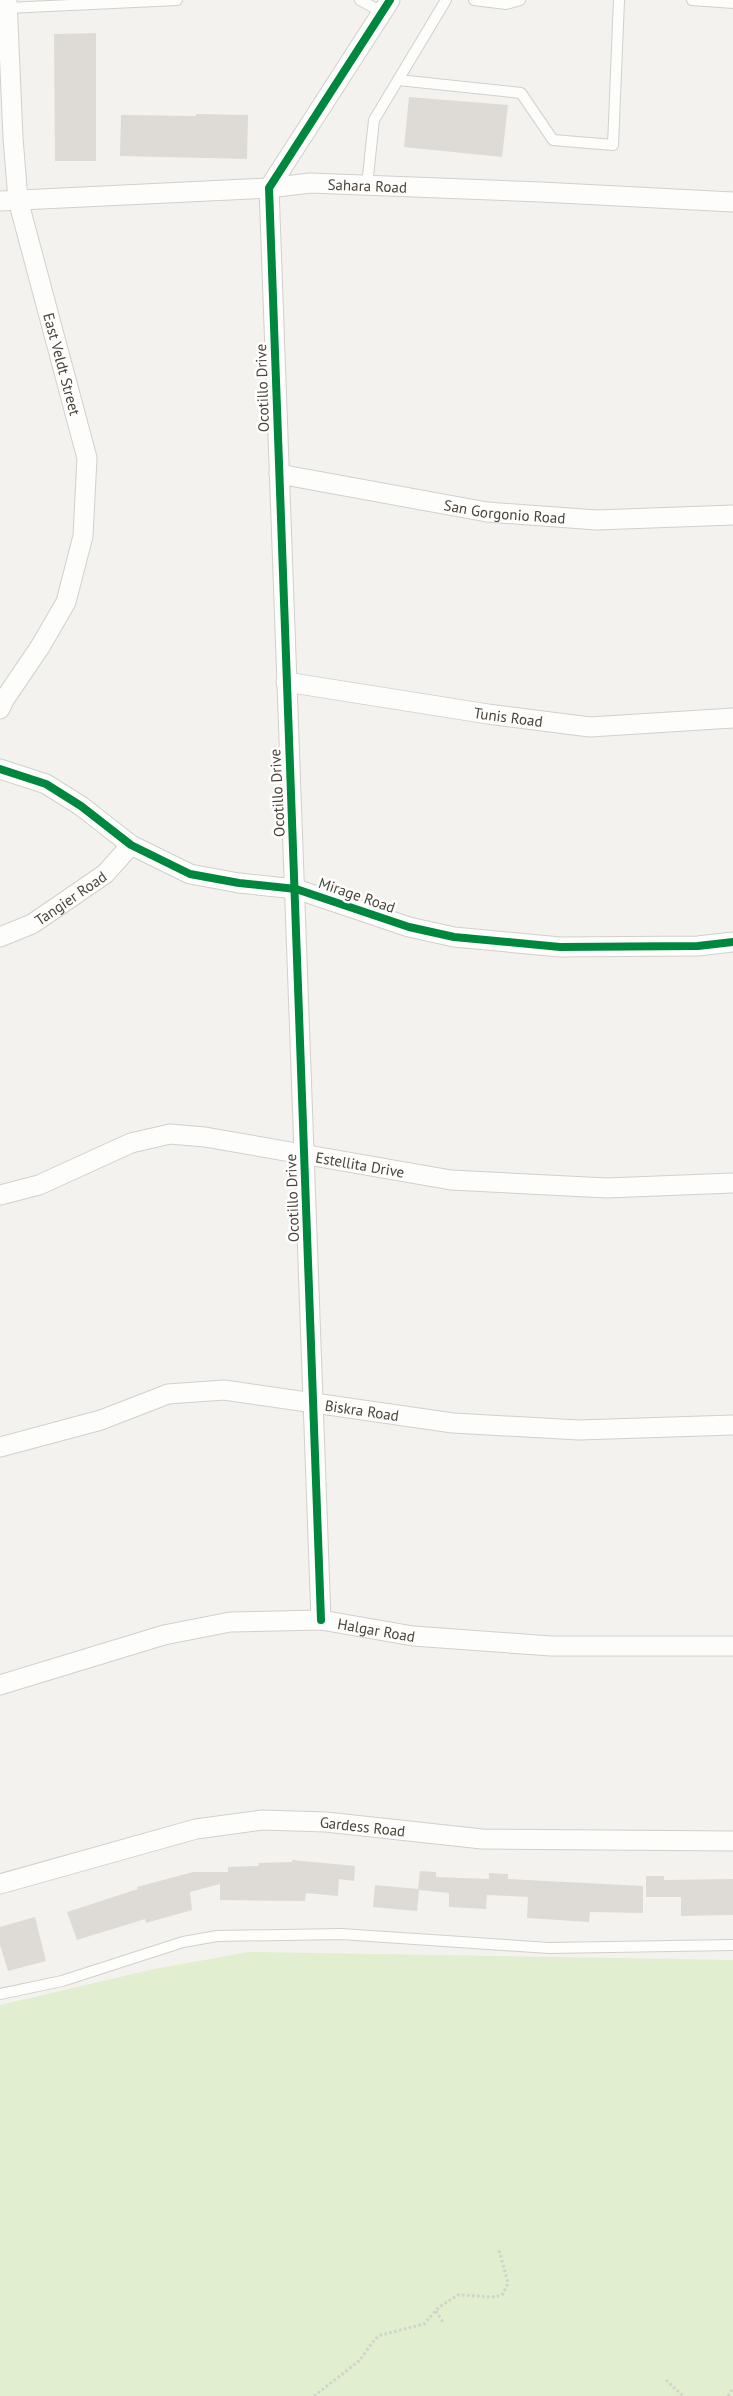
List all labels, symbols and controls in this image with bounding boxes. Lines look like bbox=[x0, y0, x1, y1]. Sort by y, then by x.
street label: Sahara Road bbox=[327, 174, 407, 196]
street label: East Veldt Street bbox=[39, 311, 85, 417]
street label: Ocotillo Drive bbox=[251, 344, 273, 432]
street label: San Gorgonio Road bbox=[442, 495, 566, 527]
street label: Tunis Road bbox=[473, 702, 544, 730]
street label: Ocotillo Drive bbox=[265, 748, 289, 838]
street label: Tangier Road bbox=[31, 866, 110, 929]
street label: Mirage Road bbox=[316, 873, 398, 917]
street label: Estellita Drive bbox=[314, 1147, 406, 1181]
street label: Ocotillo Drive bbox=[281, 1154, 303, 1242]
street label: Biskra Road bbox=[324, 1395, 400, 1425]
street label: Halgar Road bbox=[336, 1614, 417, 1646]
street label: Gardess Road bbox=[320, 1812, 406, 1840]

